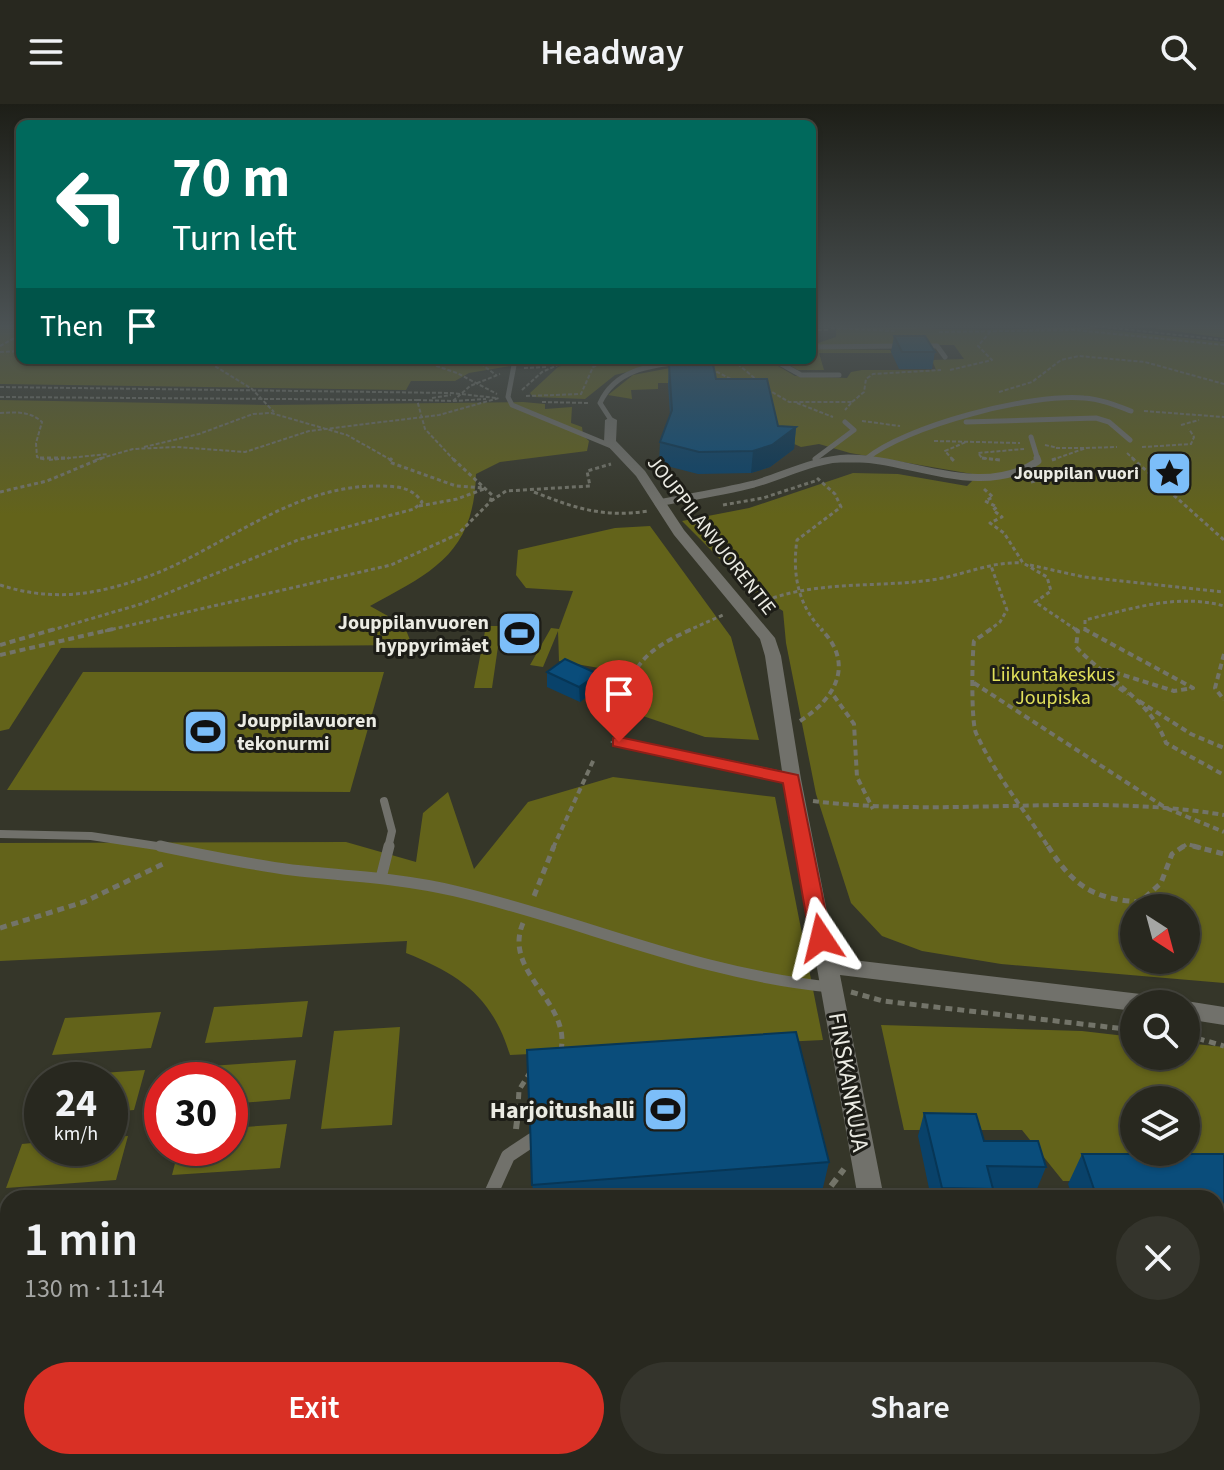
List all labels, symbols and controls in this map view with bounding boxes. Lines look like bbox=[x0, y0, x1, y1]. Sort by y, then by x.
text: Headway bbox=[540, 27, 684, 78]
icon: menu bbox=[24, 30, 68, 74]
icon: search bbox=[1156, 30, 1200, 74]
text: 70 m bbox=[172, 139, 290, 218]
icon: left bbox=[40, 152, 144, 256]
text: Turn left bbox=[172, 213, 297, 264]
icon: arrive bbox=[120, 304, 164, 348]
text: Then bbox=[40, 305, 104, 348]
place icon: Jouppilan vuori bbox=[1146, 449, 1194, 497]
street label: JOUPPILANVUORENTIE bbox=[640, 450, 782, 621]
place label: Jouppilan vuori bbox=[1014, 461, 1139, 486]
place label: Jouppilanvuoren hyppyrimäet bbox=[338, 609, 489, 660]
sports icon: Jouppilanvuoren hyppyrimäet bbox=[496, 610, 544, 658]
pin bbox=[585, 660, 653, 742]
park label: Liikuntakeskus Joupiska bbox=[991, 661, 1115, 712]
icon: arrive bbox=[597, 672, 641, 716]
sports icon: Jouppilavuoren tekonurmi bbox=[182, 707, 230, 755]
place label: Jouppilavuoren tekonurmi bbox=[237, 707, 377, 758]
north arrow bbox=[1120, 894, 1200, 974]
map controls bbox=[1120, 894, 1200, 1166]
position arrow bbox=[779, 896, 863, 980]
button: search bbox=[1120, 990, 1200, 1070]
street label: FINSKANKUJA bbox=[819, 1010, 878, 1155]
speed limit sign: 30 bbox=[144, 1062, 248, 1166]
text: 24 bbox=[55, 1075, 97, 1132]
sports icon: Harjoitushalli bbox=[642, 1086, 690, 1134]
button: layers bbox=[1120, 1086, 1200, 1166]
place label: Harjoitushalli bbox=[490, 1093, 635, 1128]
text: km/h bbox=[54, 1120, 98, 1148]
text: 1 min bbox=[24, 1206, 138, 1274]
button: close bbox=[1116, 1216, 1200, 1300]
text: 130 m · 11:14 bbox=[24, 1270, 165, 1307]
button: Exit bbox=[24, 1362, 604, 1454]
button: Share bbox=[620, 1362, 1200, 1454]

